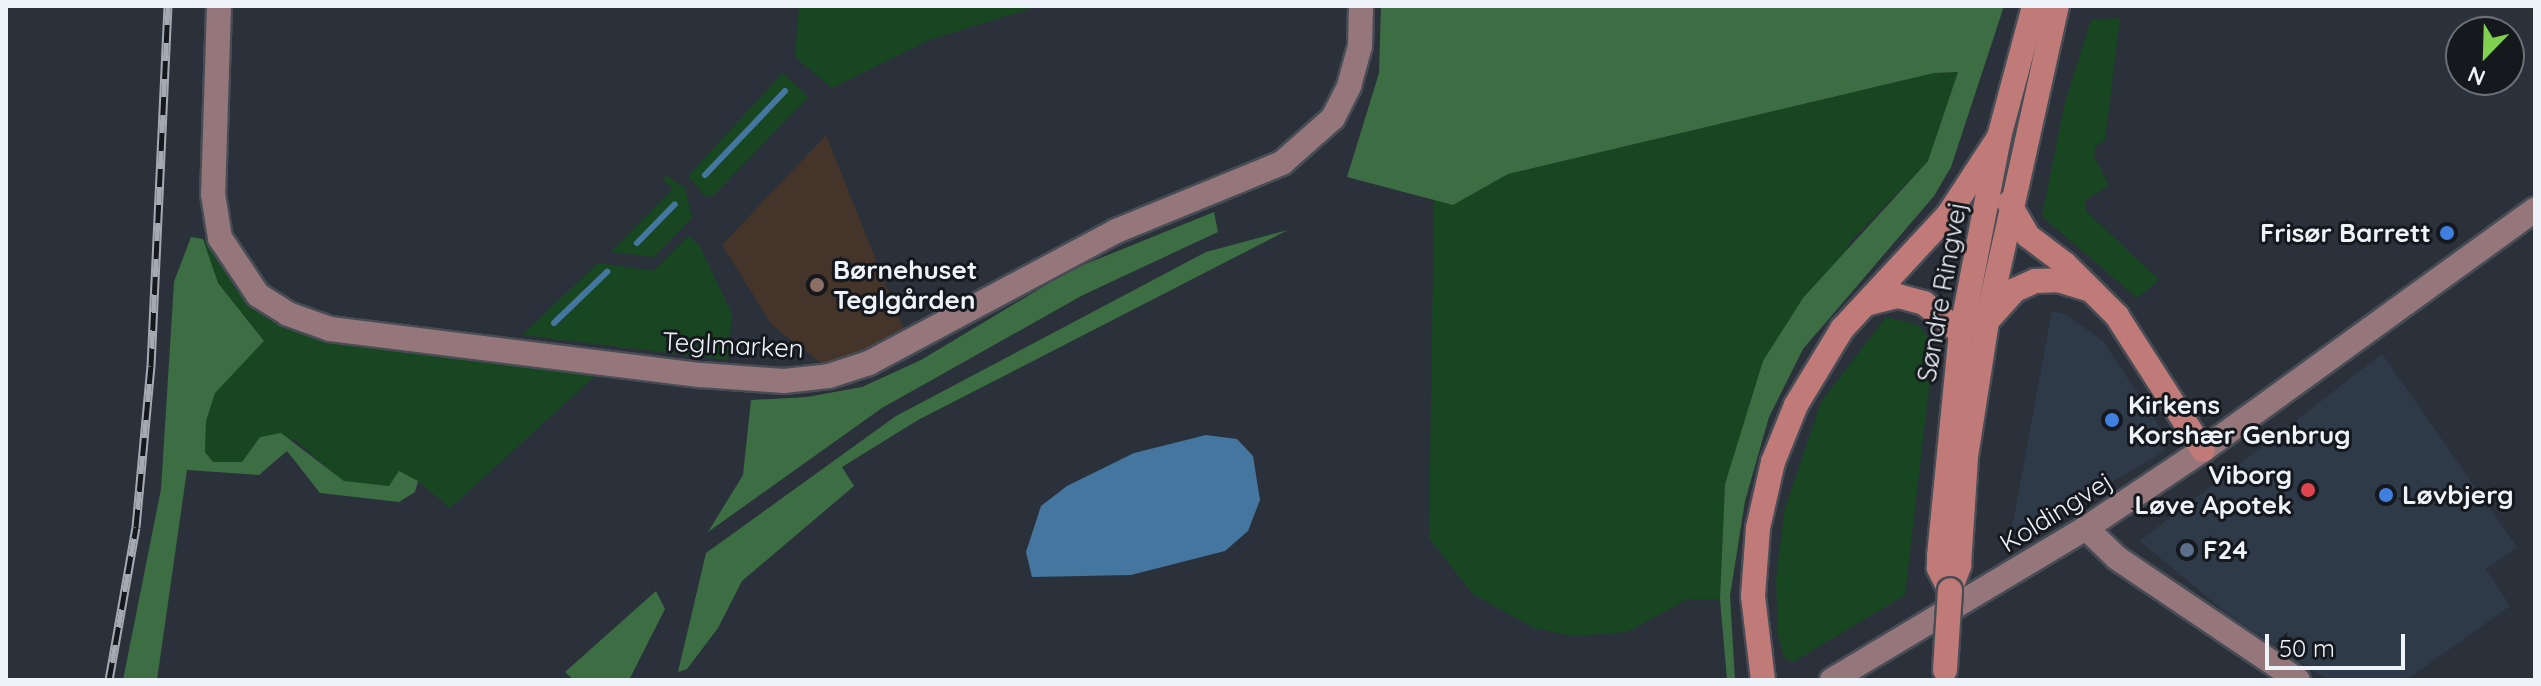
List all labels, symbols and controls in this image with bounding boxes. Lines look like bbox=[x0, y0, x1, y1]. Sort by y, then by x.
north arrow bbox=[2445, 16, 2525, 96]
text: N bbox=[2463, 60, 2489, 92]
street label: Søndre Ringvej bbox=[1911, 200, 1973, 384]
place label: Frisør Barrett bbox=[2260, 217, 2431, 249]
marker: Frisør Barrett bbox=[2438, 224, 2456, 242]
place label: Børnehuset Teglgården bbox=[833, 254, 977, 316]
marker: Børnehuset Teglgården bbox=[808, 276, 826, 294]
street label: Teglmarken bbox=[661, 326, 805, 364]
place label: Kirkens Korshær Genbrug bbox=[2128, 389, 2351, 450]
marker: Kirkens Korshær Genbrug bbox=[2103, 411, 2121, 429]
place label: Viborg Løve Apotek bbox=[2134, 459, 2292, 520]
street label: Koldingvej bbox=[1994, 465, 2118, 559]
place label: Løvbjerg bbox=[2402, 479, 2514, 511]
marker: Viborg Løve Apotek bbox=[2299, 481, 2317, 499]
marker: Løvbjerg bbox=[2377, 486, 2395, 504]
place label: F24 bbox=[2203, 534, 2248, 566]
marker: F24 bbox=[2178, 541, 2196, 559]
scale bar bbox=[2269, 618, 2409, 668]
text: 50 m bbox=[2279, 633, 2335, 663]

